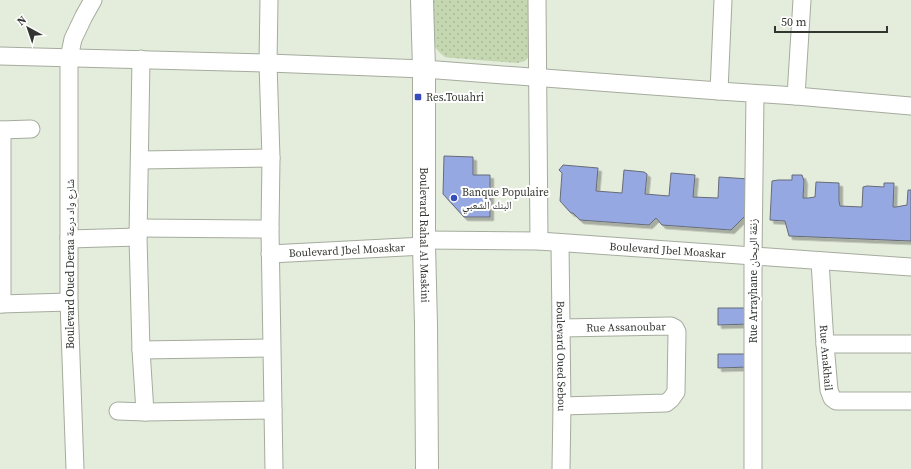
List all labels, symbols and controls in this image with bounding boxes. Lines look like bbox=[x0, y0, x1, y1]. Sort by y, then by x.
north arrow bbox=[8, 8, 48, 48]
scale bar bbox=[775, 8, 887, 34]
text: N bbox=[14, 12, 30, 29]
text: 50 m bbox=[781, 14, 807, 30]
place label: Res.Touahri bbox=[426, 90, 484, 105]
marker: Res.Touahri bbox=[413, 92, 423, 102]
street label: Boulevard Rahal Al Maskini bbox=[416, 167, 433, 303]
street label: Boulevard Oued Deraa شارع واد درعة bbox=[63, 179, 78, 349]
place label: Banque Populaire البنك الشعبي bbox=[462, 185, 549, 213]
marker: Banque Populaire البنك الشعبي bbox=[449, 193, 459, 203]
street label: Rue Arrayhane زنقة الريحان bbox=[746, 219, 761, 343]
street label: Boulevard Jbel Moaskar bbox=[609, 238, 727, 262]
street label: Boulevard Jbel Moaskar bbox=[288, 239, 406, 261]
street label: Boulevard Oued Sebou bbox=[553, 301, 570, 412]
street label: Rue Assanoubar bbox=[586, 319, 666, 335]
street label: Rue Anakhail bbox=[816, 324, 837, 391]

